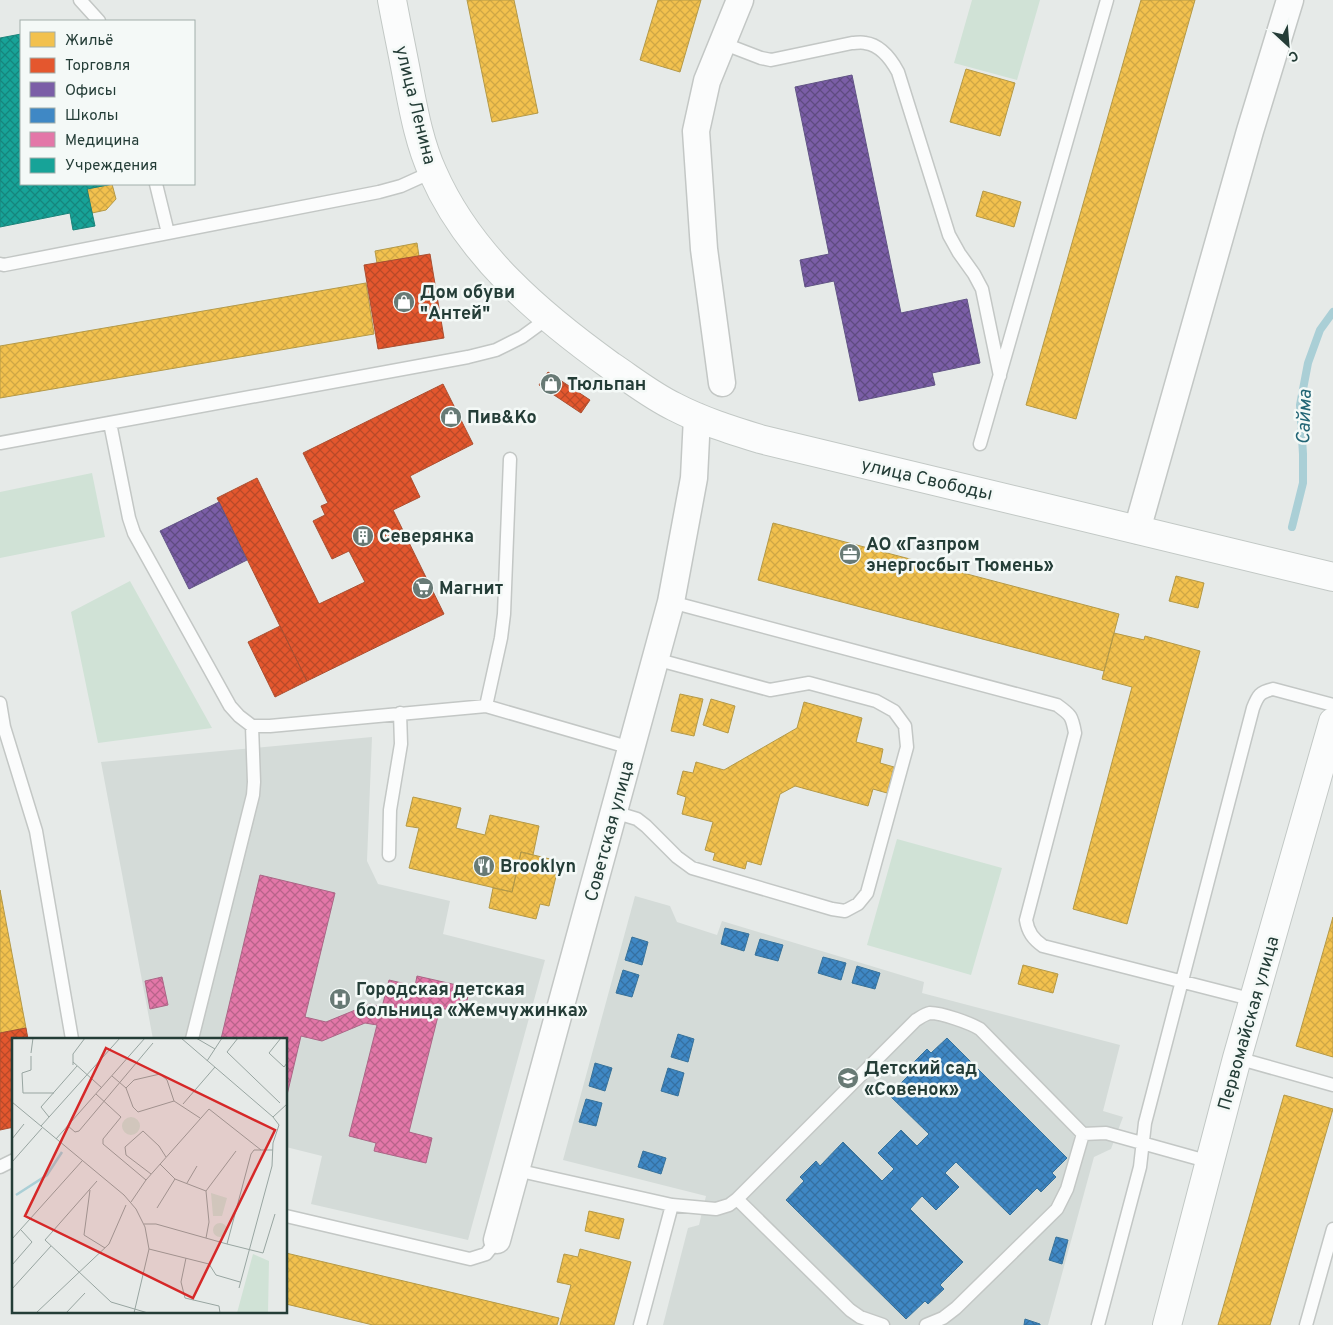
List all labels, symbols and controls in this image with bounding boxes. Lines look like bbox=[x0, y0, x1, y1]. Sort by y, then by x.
legend bbox=[20, 20, 195, 185]
north arrow bbox=[1263, 20, 1313, 70]
text: Жильё bbox=[65, 32, 113, 51]
street label: улица Ленина bbox=[389, 44, 440, 167]
text: С bbox=[1285, 46, 1301, 65]
text: Торговля bbox=[65, 57, 130, 76]
text: Офисы bbox=[65, 82, 116, 101]
text: Школы bbox=[65, 107, 119, 126]
text: Медицина bbox=[65, 132, 139, 151]
text: Учреждения bbox=[65, 157, 157, 176]
place label: Дом обуви "Антей" bbox=[420, 282, 515, 326]
shop icon: Дом обуви "Антей" bbox=[392, 290, 416, 314]
shop icon: Тюльпан bbox=[539, 372, 563, 396]
place label: Тюльпан bbox=[567, 374, 646, 397]
water label: Сайма bbox=[1292, 389, 1318, 445]
shop icon: Пив&Ко bbox=[439, 405, 463, 429]
place label: Пив&Ко bbox=[467, 407, 537, 430]
street label: улица Свободы bbox=[859, 454, 995, 507]
building icon: Северянка bbox=[351, 524, 375, 548]
place label: Северянка bbox=[379, 526, 474, 549]
place label: АО «Газпром энергосбыт Тюмень» bbox=[866, 534, 1054, 578]
office icon: АО «Газпром энергосбыт Тюмень» bbox=[838, 542, 862, 566]
supermarket icon: Магнит bbox=[411, 576, 435, 600]
place label: Магнит bbox=[439, 578, 504, 601]
street label: Советская улица bbox=[581, 758, 640, 904]
restaurant icon: Brooklyn bbox=[472, 854, 496, 878]
place label: Brooklyn bbox=[500, 856, 576, 879]
street label: Первомайская улица bbox=[1214, 934, 1285, 1113]
place label: Городская детская больница «Жемчужинка» bbox=[356, 979, 588, 1023]
hospital icon: Городская детская больница «Жемчужинка» bbox=[328, 987, 352, 1011]
inset map bbox=[12, 1038, 288, 1312]
place label: Детский сад «Совенок» bbox=[864, 1058, 977, 1102]
school or university icon: Детский сад «Совенок» bbox=[836, 1066, 860, 1090]

